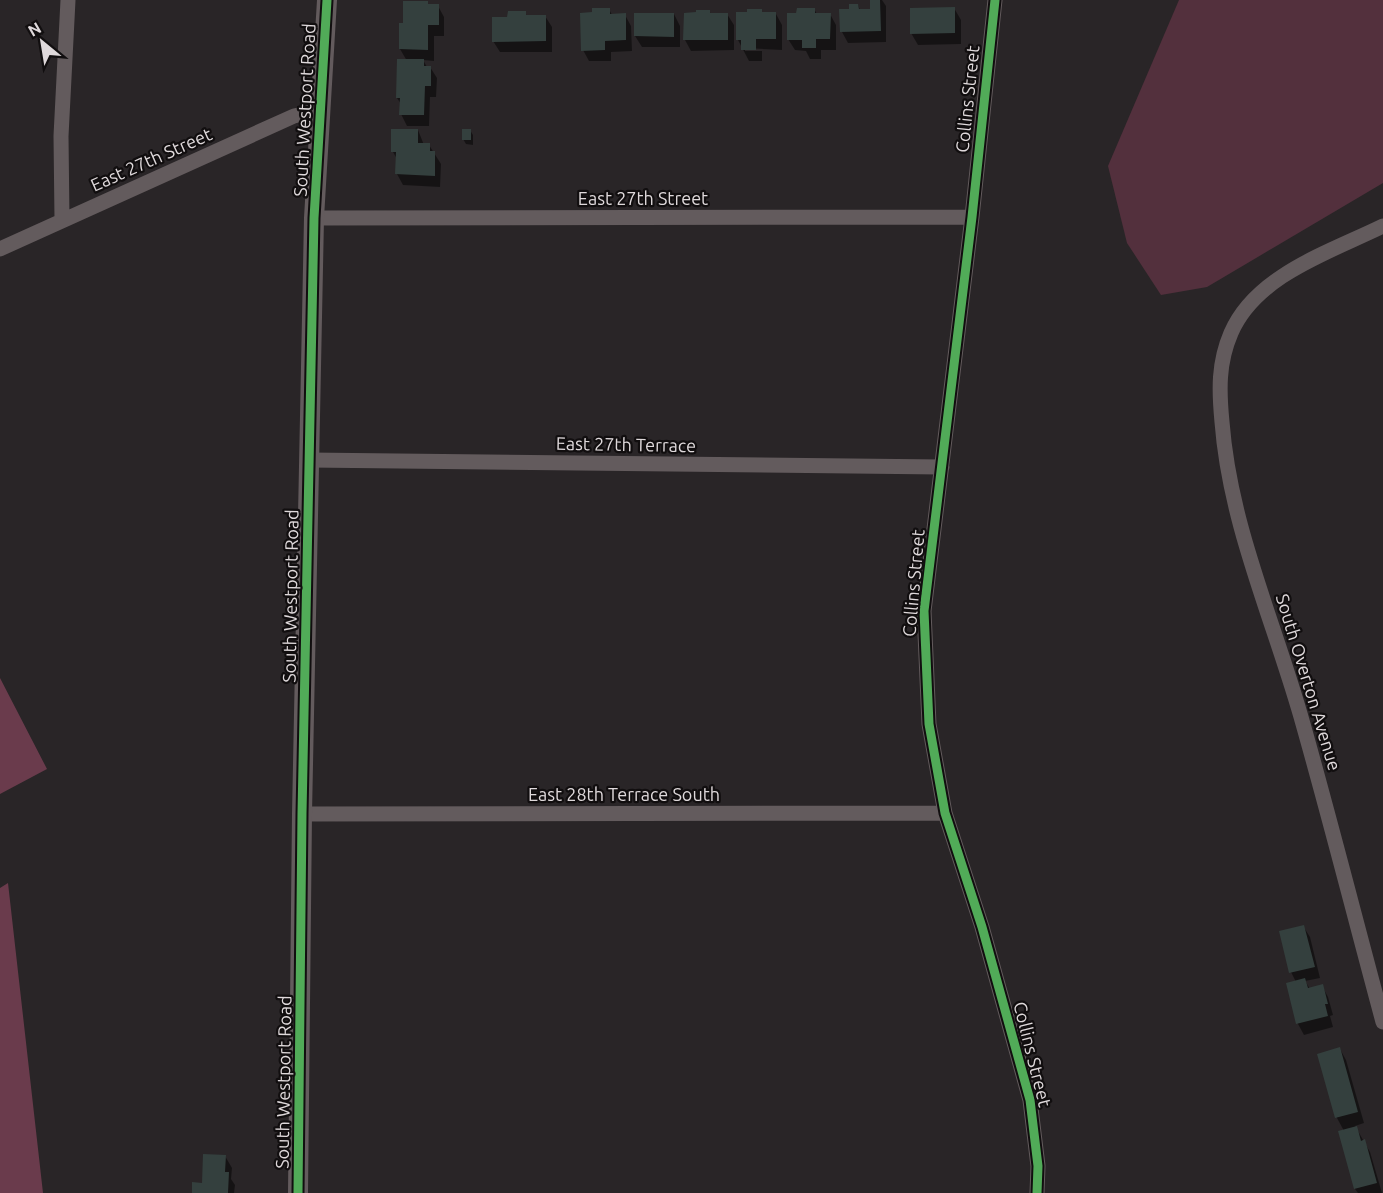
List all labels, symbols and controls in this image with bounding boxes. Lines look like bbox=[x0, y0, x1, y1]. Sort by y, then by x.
north arrow bbox=[12, 12, 72, 72]
text: N bbox=[25, 18, 44, 40]
street label: South Westport Road bbox=[289, 23, 319, 197]
street label: Collins Street bbox=[951, 44, 983, 154]
street label: East 27th Street bbox=[87, 123, 215, 195]
street label: East 27th Street bbox=[578, 188, 708, 208]
street label: East 27th Terrace bbox=[556, 433, 696, 455]
street label: South Westport Road bbox=[278, 509, 302, 683]
street label: Collins Street bbox=[898, 528, 928, 638]
street label: South Overton Avenue bbox=[1273, 591, 1345, 773]
street label: East 28th Terrace South bbox=[528, 784, 720, 804]
street label: South Westport Road bbox=[271, 995, 295, 1169]
street label: Collins Street bbox=[1010, 999, 1056, 1109]

